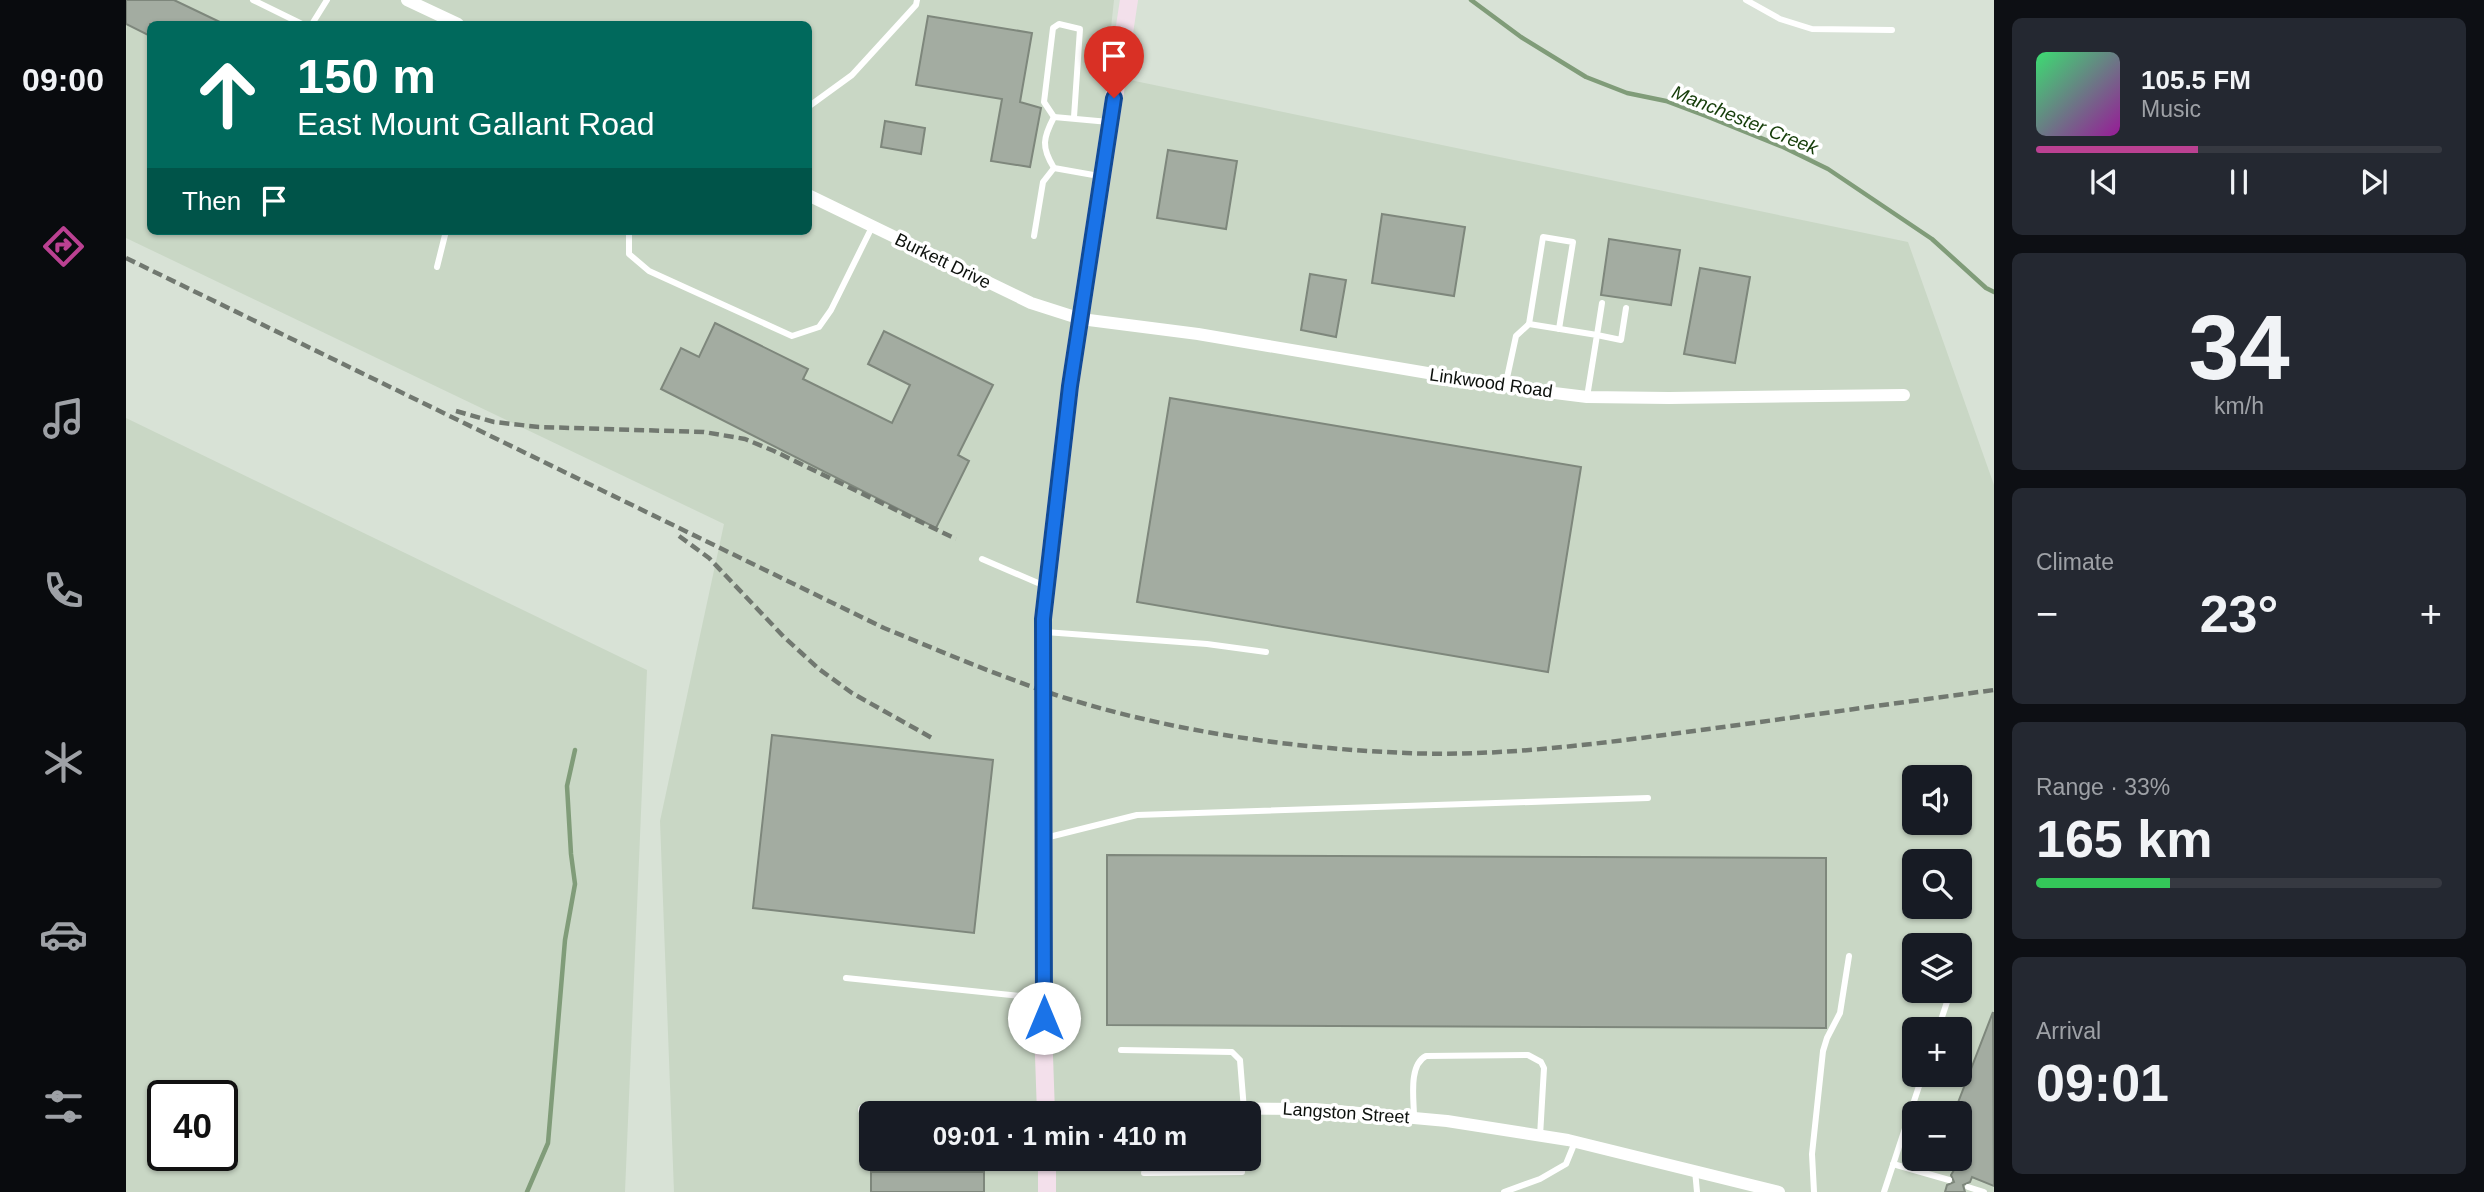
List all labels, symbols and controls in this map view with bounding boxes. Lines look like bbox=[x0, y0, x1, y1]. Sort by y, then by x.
pin bbox=[1084, 26, 1144, 98]
icon: arrive bbox=[1095, 37, 1133, 75]
icon: ahead bbox=[182, 49, 273, 140]
text: 150 m bbox=[297, 49, 436, 103]
text: 09:00 bbox=[22, 62, 104, 98]
text: 105.5 FM bbox=[2141, 65, 2251, 95]
water label: Manchester Creek bbox=[1669, 81, 1822, 159]
text: Music bbox=[2141, 96, 2201, 122]
text: East Mount Gallant Road bbox=[297, 106, 655, 142]
icon: previous bbox=[2085, 163, 2123, 201]
icon: pause bbox=[2220, 163, 2258, 201]
icon: next bbox=[2355, 163, 2393, 201]
icon: arrive bbox=[255, 182, 293, 220]
text: Then bbox=[182, 186, 241, 216]
icon: directions bbox=[39, 222, 88, 271]
street label: Burkett Drive bbox=[892, 229, 994, 293]
text: 34 bbox=[2188, 297, 2290, 398]
street label: Linkwood Road bbox=[1428, 364, 1554, 402]
text: km/h bbox=[2214, 393, 2264, 419]
icon: music bbox=[39, 394, 88, 443]
text: Climate bbox=[2036, 549, 2114, 575]
icon: phone bbox=[39, 566, 88, 615]
text: 23° bbox=[2200, 585, 2278, 643]
text: − bbox=[2036, 593, 2058, 635]
text: + bbox=[2420, 593, 2442, 635]
icon: climate bbox=[39, 738, 88, 787]
map controls bbox=[1902, 765, 1972, 1171]
button: sound bbox=[1902, 765, 1972, 835]
text: Range · 33% bbox=[2036, 774, 2170, 800]
text: 165 km bbox=[2036, 810, 2212, 868]
button: search bbox=[1902, 849, 1972, 919]
icon: car bbox=[39, 910, 88, 959]
button: layers bbox=[1902, 933, 1972, 1003]
position arrow bbox=[1007, 981, 1081, 1055]
button: + bbox=[1902, 1017, 1972, 1087]
text: Arrival bbox=[2036, 1018, 2101, 1044]
text: 09:01 bbox=[2036, 1054, 2169, 1112]
speed limit sign: 40 bbox=[147, 1080, 238, 1171]
icon: filters bbox=[39, 1082, 88, 1131]
street label: Langston Street bbox=[1282, 1099, 1410, 1127]
button: − bbox=[1902, 1101, 1972, 1171]
text: 09:01 · 1 min · 410 m bbox=[933, 1121, 1187, 1151]

